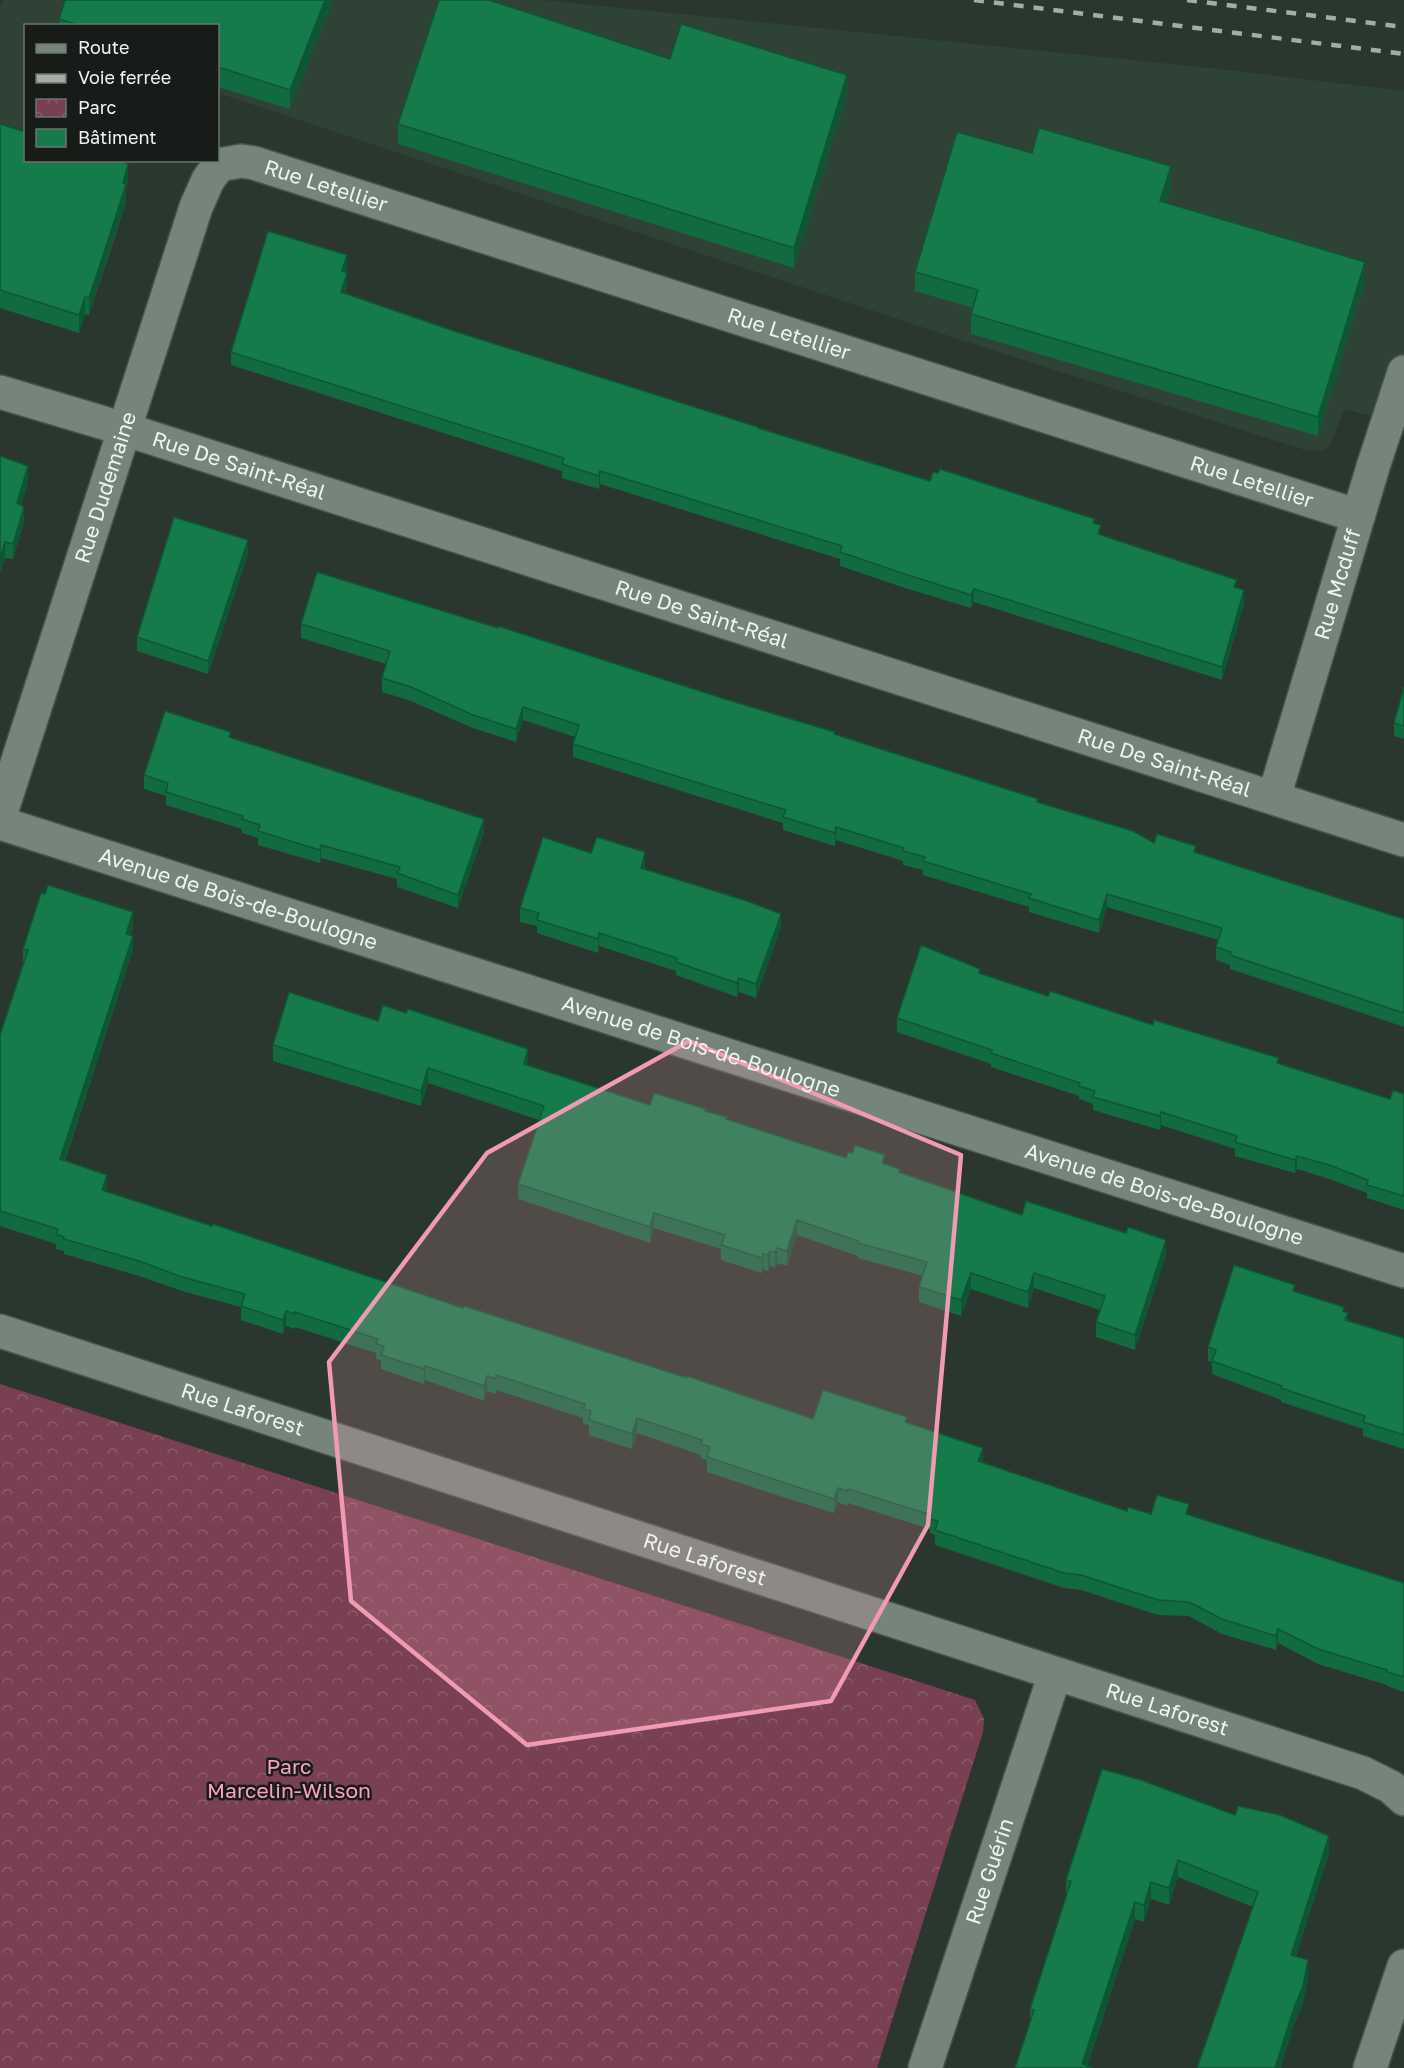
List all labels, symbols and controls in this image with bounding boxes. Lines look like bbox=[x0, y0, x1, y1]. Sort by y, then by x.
legend bbox=[24, 24, 219, 162]
text: Route bbox=[78, 36, 129, 58]
text: Voie ferrée bbox=[78, 66, 171, 88]
text: Parc bbox=[78, 96, 117, 118]
text: Bâtiment bbox=[78, 126, 157, 148]
street label: Rue Letellier bbox=[261, 153, 391, 217]
street label: Rue Letellier bbox=[724, 301, 854, 365]
street label: Rue Dudemaine bbox=[68, 408, 141, 566]
street label: Rue De Saint-Réal bbox=[149, 425, 329, 505]
street label: Rue Letellier bbox=[1187, 449, 1317, 513]
street label: Rue Mcduff bbox=[1308, 525, 1366, 643]
street label: Rue De Saint-Réal bbox=[612, 573, 792, 653]
street label: Rue De Saint-Réal bbox=[1075, 722, 1255, 802]
street label: Avenue de Bois-de-Boulogne bbox=[96, 841, 381, 955]
street label: Avenue de Bois-de-Boulogne bbox=[559, 989, 844, 1102]
street label: Avenue de Bois-de-Boulogne bbox=[1022, 1137, 1307, 1250]
street label: Rue Laforest bbox=[178, 1377, 308, 1441]
street label: Rue Laforest bbox=[640, 1527, 770, 1591]
street label: Rue Laforest bbox=[1103, 1676, 1232, 1741]
park label: Parc Marcelin-Wilson bbox=[207, 1753, 371, 1803]
street label: Rue Guérin bbox=[959, 1815, 1019, 1928]

